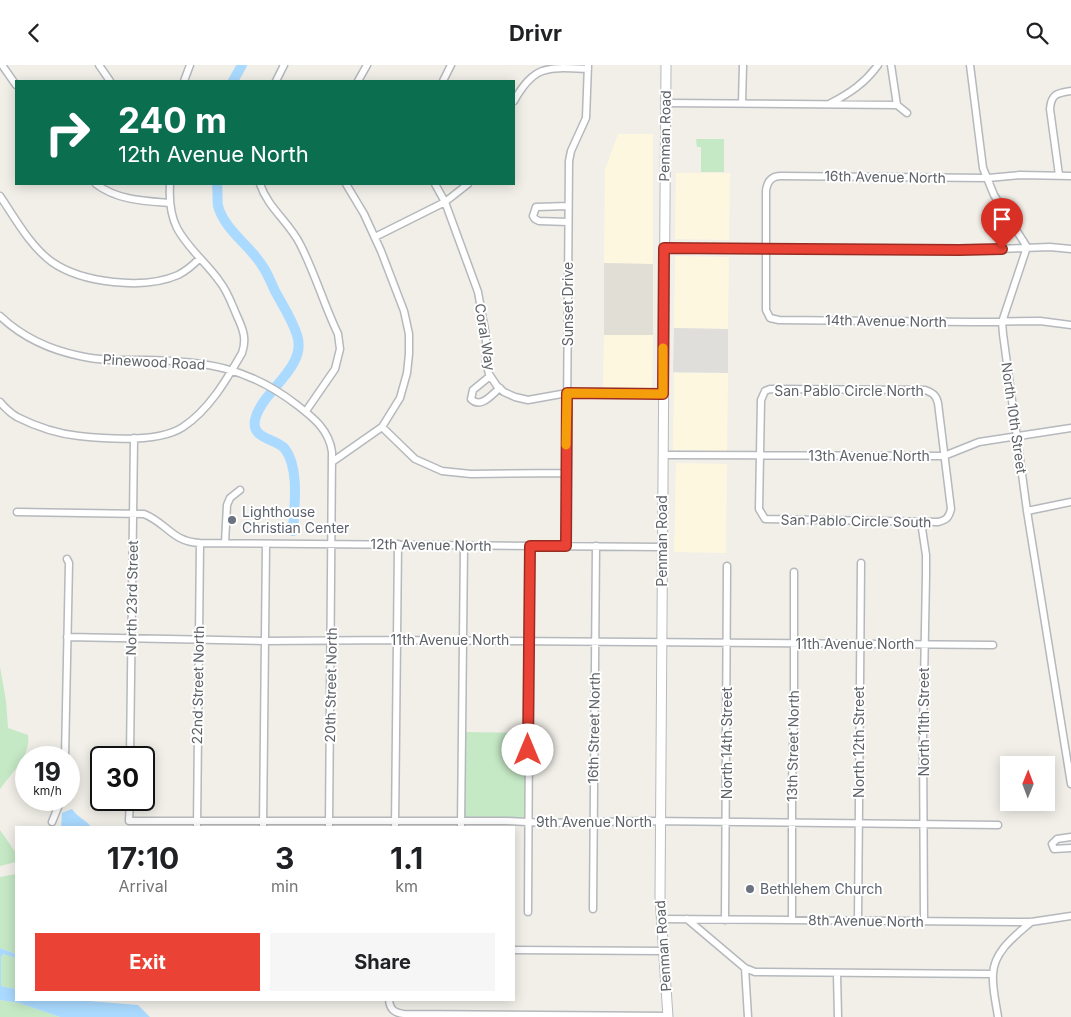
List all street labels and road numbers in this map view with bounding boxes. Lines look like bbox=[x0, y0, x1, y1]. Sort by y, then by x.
street label: Penman Road bbox=[655, 90, 674, 182]
street label: 16th Avenue North bbox=[824, 167, 946, 186]
street label: Sunset Drive bbox=[559, 262, 576, 346]
street label: Coral Way bbox=[472, 302, 499, 372]
street label: 14th Avenue North bbox=[825, 311, 947, 330]
street label: Pinewood Road bbox=[102, 350, 206, 373]
street label: North 10th Street bbox=[998, 361, 1031, 475]
street label: San Pablo Circle North bbox=[774, 382, 924, 399]
street label: 13th Avenue North bbox=[808, 447, 930, 464]
street label: Penman Road bbox=[653, 495, 670, 587]
street label: San Pablo Circle South bbox=[780, 511, 932, 530]
street label: 12th Avenue North bbox=[370, 535, 492, 554]
street label: North 23rd Street bbox=[122, 540, 141, 656]
street label: 22nd Street North bbox=[188, 626, 207, 744]
street label: 20th Street North bbox=[321, 627, 340, 743]
street label: 11th Avenue North bbox=[391, 631, 509, 648]
street label: 11th Avenue North bbox=[796, 635, 914, 652]
street label: North 11th Street bbox=[915, 667, 932, 777]
street label: 16th Street North bbox=[584, 672, 603, 784]
street label: North 14th Street bbox=[718, 686, 735, 799]
street label: North 12th Street bbox=[850, 686, 867, 798]
street label: 13th Street North bbox=[783, 690, 802, 802]
street label: 9th Avenue North bbox=[536, 813, 652, 830]
street label: Penman Road bbox=[651, 900, 674, 992]
street label: 8th Avenue North bbox=[808, 911, 924, 930]

